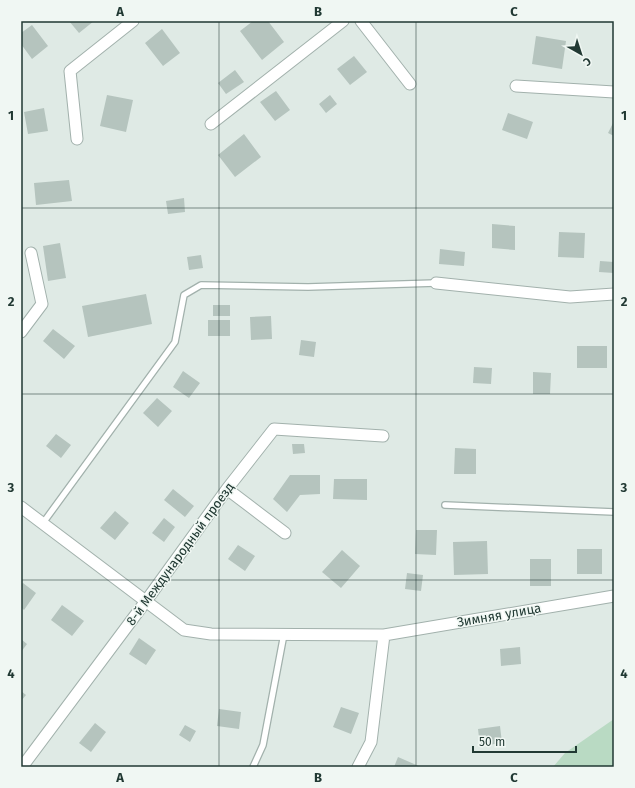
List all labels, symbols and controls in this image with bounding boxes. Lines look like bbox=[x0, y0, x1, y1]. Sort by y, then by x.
text: A bbox=[115, 4, 124, 19]
text: B bbox=[314, 4, 322, 19]
text: C bbox=[510, 4, 518, 19]
north arrow bbox=[561, 34, 601, 74]
text: С bbox=[580, 54, 594, 69]
text: 1 bbox=[8, 108, 14, 123]
text: 1 bbox=[621, 108, 627, 123]
text: 2 bbox=[8, 294, 15, 309]
text: 2 bbox=[621, 294, 628, 309]
text: 3 bbox=[7, 480, 15, 495]
street label: 8-й Международный проезд bbox=[123, 480, 237, 628]
text: 3 bbox=[620, 480, 628, 495]
street label: Зимняя улица bbox=[456, 600, 542, 630]
text: 4 bbox=[7, 666, 15, 681]
text: 4 bbox=[620, 666, 628, 681]
scale bar bbox=[473, 728, 576, 754]
text: 50 m bbox=[479, 735, 505, 749]
text: A bbox=[115, 770, 124, 785]
text: B bbox=[314, 770, 322, 785]
text: C bbox=[510, 770, 518, 785]

